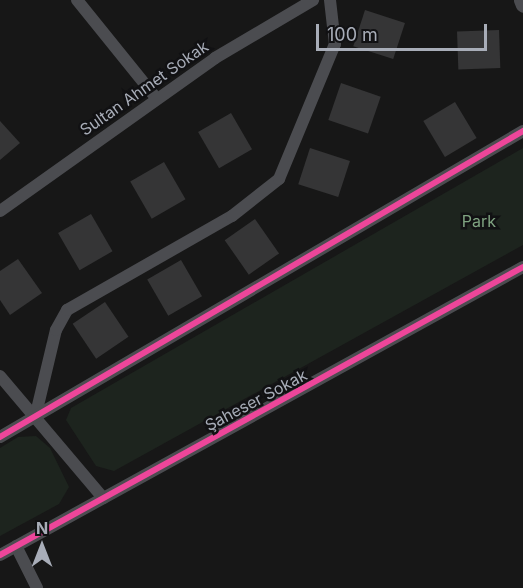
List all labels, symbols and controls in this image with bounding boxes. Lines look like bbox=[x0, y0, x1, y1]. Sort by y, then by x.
scale bar bbox=[319, 12, 490, 50]
text: 100 m bbox=[327, 24, 378, 45]
street label: Sultan Ahmet Sokak bbox=[76, 37, 212, 139]
park label: Park bbox=[462, 211, 496, 231]
street label: Şaheser Sokak bbox=[202, 365, 310, 435]
north arrow bbox=[12, 516, 72, 576]
text: N bbox=[36, 518, 48, 538]

